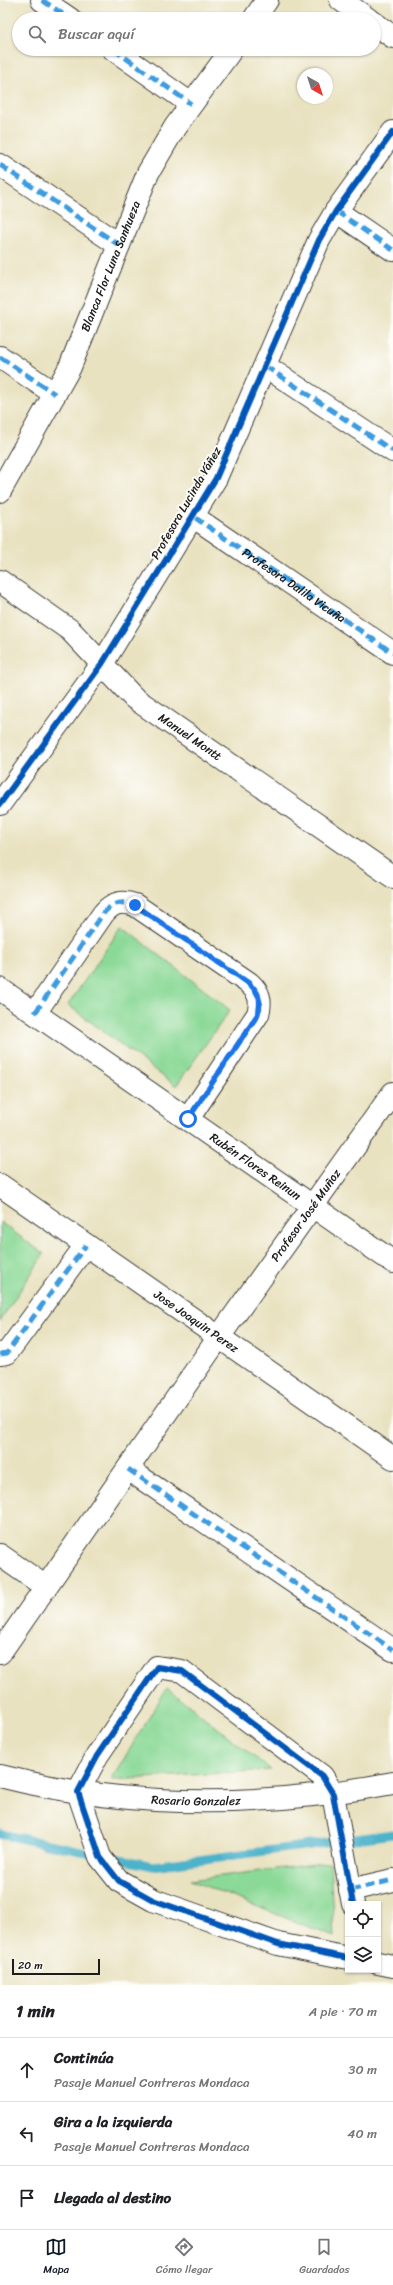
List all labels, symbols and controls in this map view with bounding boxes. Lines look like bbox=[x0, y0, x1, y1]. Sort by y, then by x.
search box bbox=[12, 12, 381, 56]
text: Buscar aquí bbox=[58, 21, 135, 47]
icon: search bbox=[26, 23, 48, 45]
north arrow bbox=[297, 68, 333, 104]
street label: Blanca Flor Luna Sanhueza bbox=[74, 197, 147, 335]
street label: Profesora Lucinda Yáñez bbox=[145, 442, 228, 564]
street label: Profesora Dalila Vicuña bbox=[237, 542, 350, 629]
street label: Manuel Montt bbox=[154, 707, 227, 767]
route end bbox=[126, 896, 144, 914]
route start bbox=[179, 1110, 197, 1128]
street label: Rubén Flores Reinun bbox=[205, 1127, 306, 1207]
street label: Profesor José Muñoz bbox=[265, 1164, 347, 1266]
street label: Jose Joaquin Perez bbox=[148, 1283, 244, 1359]
street label: Rosario Gonzalez bbox=[151, 1789, 241, 1812]
map controls bbox=[345, 1901, 381, 1973]
button: locate bbox=[345, 1901, 381, 1937]
button: layers bbox=[345, 1937, 381, 1973]
text: 20 m bbox=[18, 1956, 43, 1975]
scale bar bbox=[12, 1957, 100, 1976]
text: 1 min bbox=[16, 1996, 55, 2026]
text: A pie · 70 m bbox=[309, 2000, 377, 2023]
text: Continúa bbox=[54, 2045, 113, 2071]
text: 30 m bbox=[348, 2058, 377, 2081]
icon: ahead bbox=[16, 2059, 38, 2081]
text: Pasaje Manuel Contreras Mondaca bbox=[54, 2071, 249, 2094]
text: Gira a la izquierda bbox=[54, 2109, 172, 2135]
text: 40 m bbox=[347, 2122, 377, 2145]
icon: left bbox=[16, 2123, 38, 2145]
text: Pasaje Manuel Contreras Mondaca bbox=[54, 2135, 249, 2158]
text: Llegada al destino bbox=[54, 2185, 171, 2211]
icon: arrive bbox=[16, 2187, 38, 2209]
tab: Mapa bbox=[43, 2236, 69, 2279]
tab: Cómo llegar bbox=[156, 2236, 213, 2279]
tab: Guardados bbox=[299, 2236, 350, 2279]

